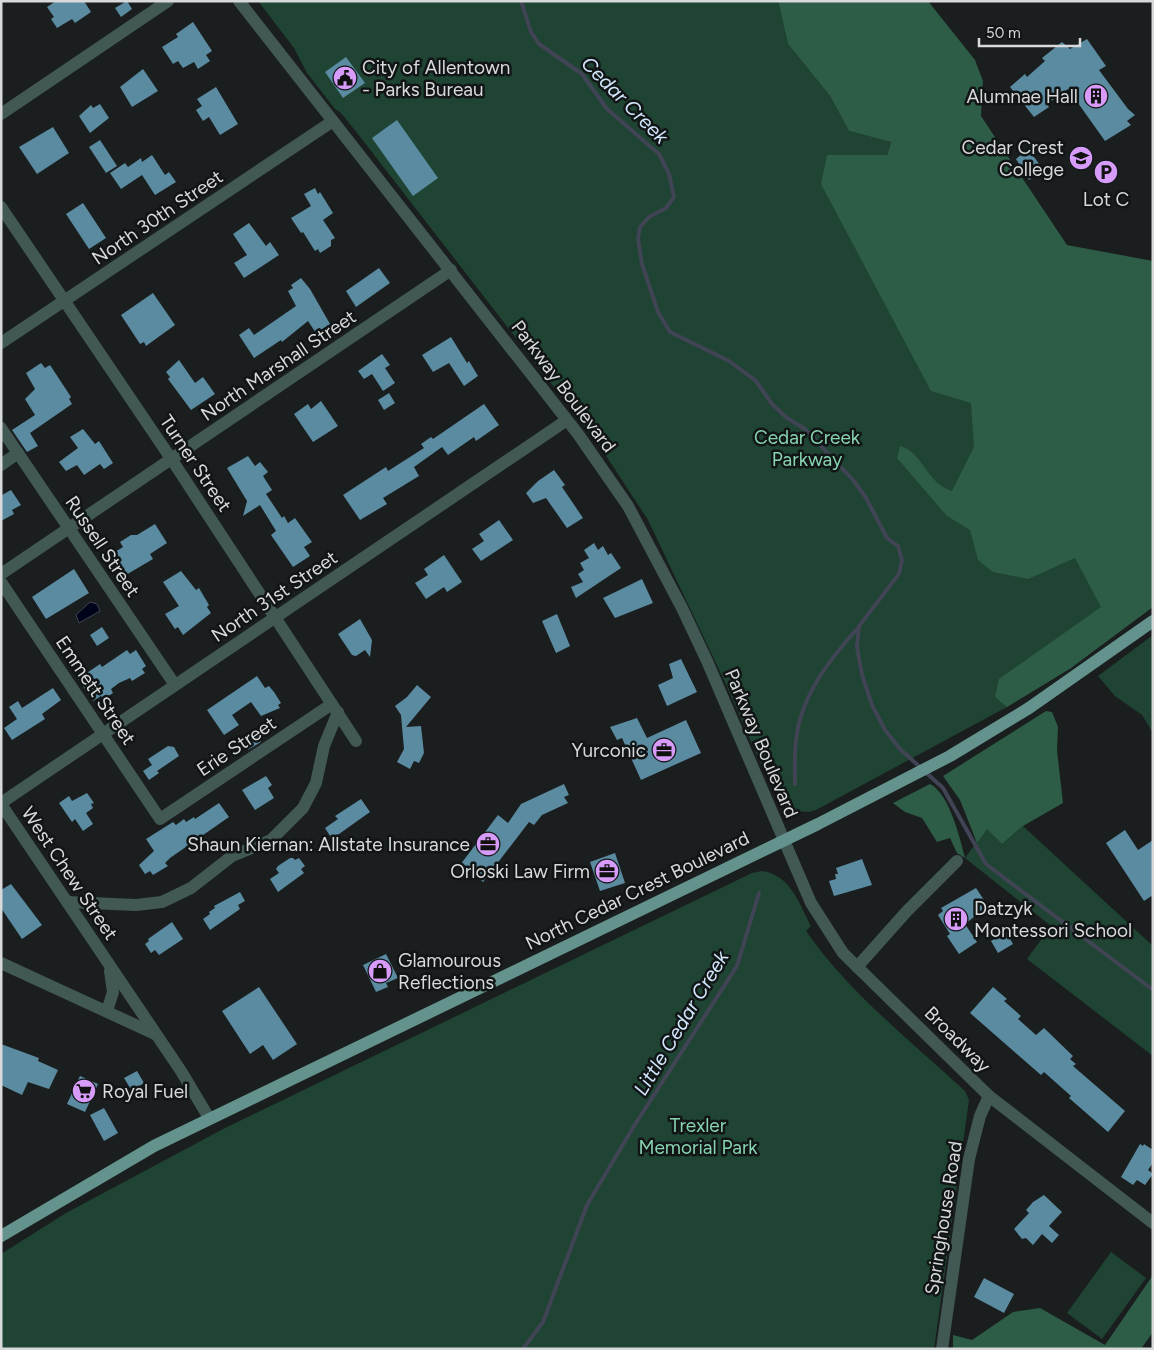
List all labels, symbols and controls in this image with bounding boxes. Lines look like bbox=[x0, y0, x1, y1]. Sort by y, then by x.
scale bar bbox=[979, 15, 1080, 47]
text: 50 m bbox=[986, 24, 1021, 42]
water label: Cedar Creek bbox=[576, 51, 675, 150]
place label: City of Allentown - Parks Bureau bbox=[362, 56, 510, 101]
public building icon: City of Allentown - Parks Bureau bbox=[332, 65, 358, 91]
building icon: Alumnae Hall bbox=[1083, 83, 1109, 109]
place label: Alumnae Hall bbox=[967, 85, 1078, 108]
place label: Cedar Crest College bbox=[961, 136, 1064, 181]
school or university icon: Cedar Crest College bbox=[1068, 145, 1094, 171]
parking icon: Lot C bbox=[1093, 159, 1119, 185]
street label: North 30th Street bbox=[87, 165, 227, 270]
place label: Lot C bbox=[1083, 188, 1130, 211]
street label: North Marshall Street bbox=[196, 305, 360, 426]
street label: Parkway Boulevard bbox=[506, 316, 621, 457]
street label: Turner Street bbox=[155, 410, 236, 516]
park label: Cedar Creek Parkway bbox=[754, 426, 861, 471]
street label: Russell Street bbox=[60, 491, 145, 601]
street label: North 31st Street bbox=[207, 546, 342, 647]
street label: Emmett Street bbox=[51, 632, 140, 749]
street label: Parkway Boulevard bbox=[720, 665, 803, 821]
street label: Erie Street bbox=[192, 712, 280, 781]
office icon: Yurconic bbox=[651, 737, 677, 763]
place label: Yurconic bbox=[571, 739, 646, 762]
street label: West Chew Street bbox=[16, 802, 123, 944]
street label: North Cedar Crest Boulevard bbox=[521, 826, 753, 955]
office icon: Shaun Kiernan: Allstate Insurance bbox=[475, 831, 501, 857]
place label: Shaun Kiernan: Allstate Insurance bbox=[187, 833, 470, 856]
office icon: Orloski Law Firm bbox=[594, 858, 620, 884]
place label: Orloski Law Firm bbox=[450, 860, 590, 883]
place label: Datzyk Montessori School bbox=[974, 897, 1132, 942]
building icon: Datzyk Montessori School bbox=[943, 906, 969, 932]
water label: Little Cedar Creek bbox=[628, 945, 734, 1100]
place label: Glamourous Reflections bbox=[398, 949, 501, 994]
shop icon: Glamourous Reflections bbox=[367, 958, 393, 984]
street label: Broadway bbox=[920, 1001, 996, 1077]
supermarket icon: Royal Fuel bbox=[71, 1078, 97, 1104]
place label: Royal Fuel bbox=[102, 1080, 188, 1103]
park label: Trexler Memorial Park bbox=[638, 1114, 758, 1159]
street label: Springhouse Road bbox=[920, 1140, 967, 1297]

